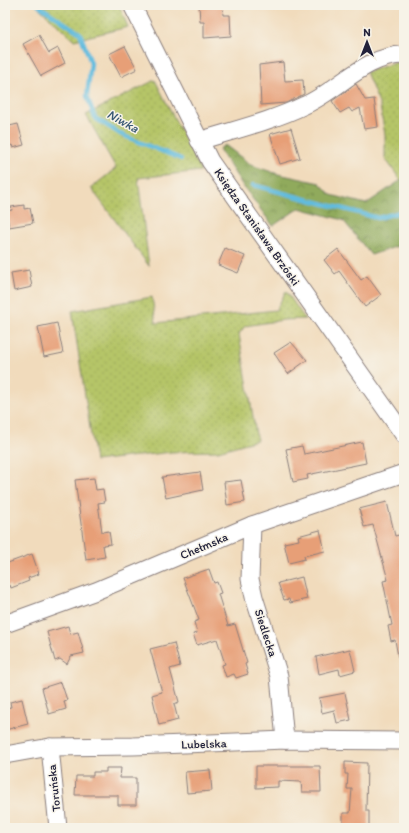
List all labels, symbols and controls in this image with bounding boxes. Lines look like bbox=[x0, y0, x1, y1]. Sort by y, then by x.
north arrow bbox=[347, 22, 387, 62]
text: N bbox=[363, 26, 371, 39]
water label: Niwka bbox=[105, 106, 142, 136]
street label: Księdza Stanisława Brzóski bbox=[211, 166, 303, 288]
street label: Chełmska bbox=[178, 530, 230, 562]
street label: Siedlecka bbox=[252, 607, 281, 659]
street label: Lubelska bbox=[181, 736, 228, 752]
street label: Toruńska bbox=[44, 763, 63, 812]

